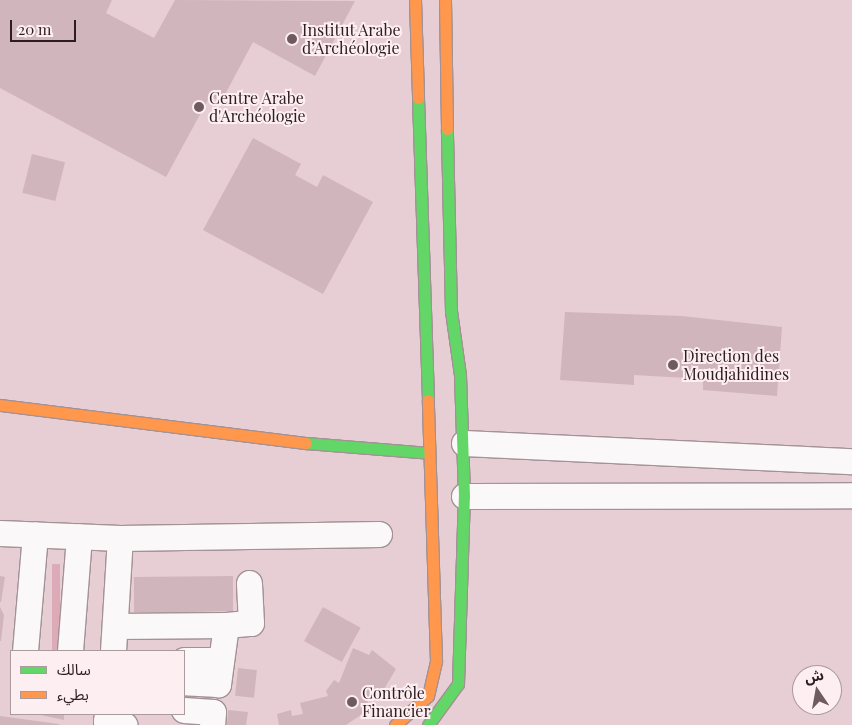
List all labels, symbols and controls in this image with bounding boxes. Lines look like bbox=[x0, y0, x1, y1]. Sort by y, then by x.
scale bar bbox=[12, 10, 79, 42]
text: 20 m bbox=[18, 19, 51, 39]
place label: Institut Arabe d’Archéologie bbox=[302, 20, 401, 58]
marker: Institut Arabe d’Archéologie bbox=[286, 33, 298, 45]
place label: Centre Arabe d'Archéologie bbox=[209, 88, 306, 126]
marker: Centre Arabe d'Archéologie bbox=[193, 101, 205, 113]
place label: Direction des Moudjahidines bbox=[683, 346, 789, 384]
marker: Direction des Moudjahidines bbox=[667, 359, 679, 371]
legend bbox=[10, 650, 185, 715]
text: سالك bbox=[57, 659, 91, 679]
north arrow bbox=[792, 665, 842, 715]
text: ش bbox=[803, 665, 825, 687]
place label: Contrôle Financier bbox=[362, 683, 431, 721]
text: بطيء bbox=[57, 684, 89, 704]
marker: Contrôle Financier bbox=[346, 696, 358, 708]

